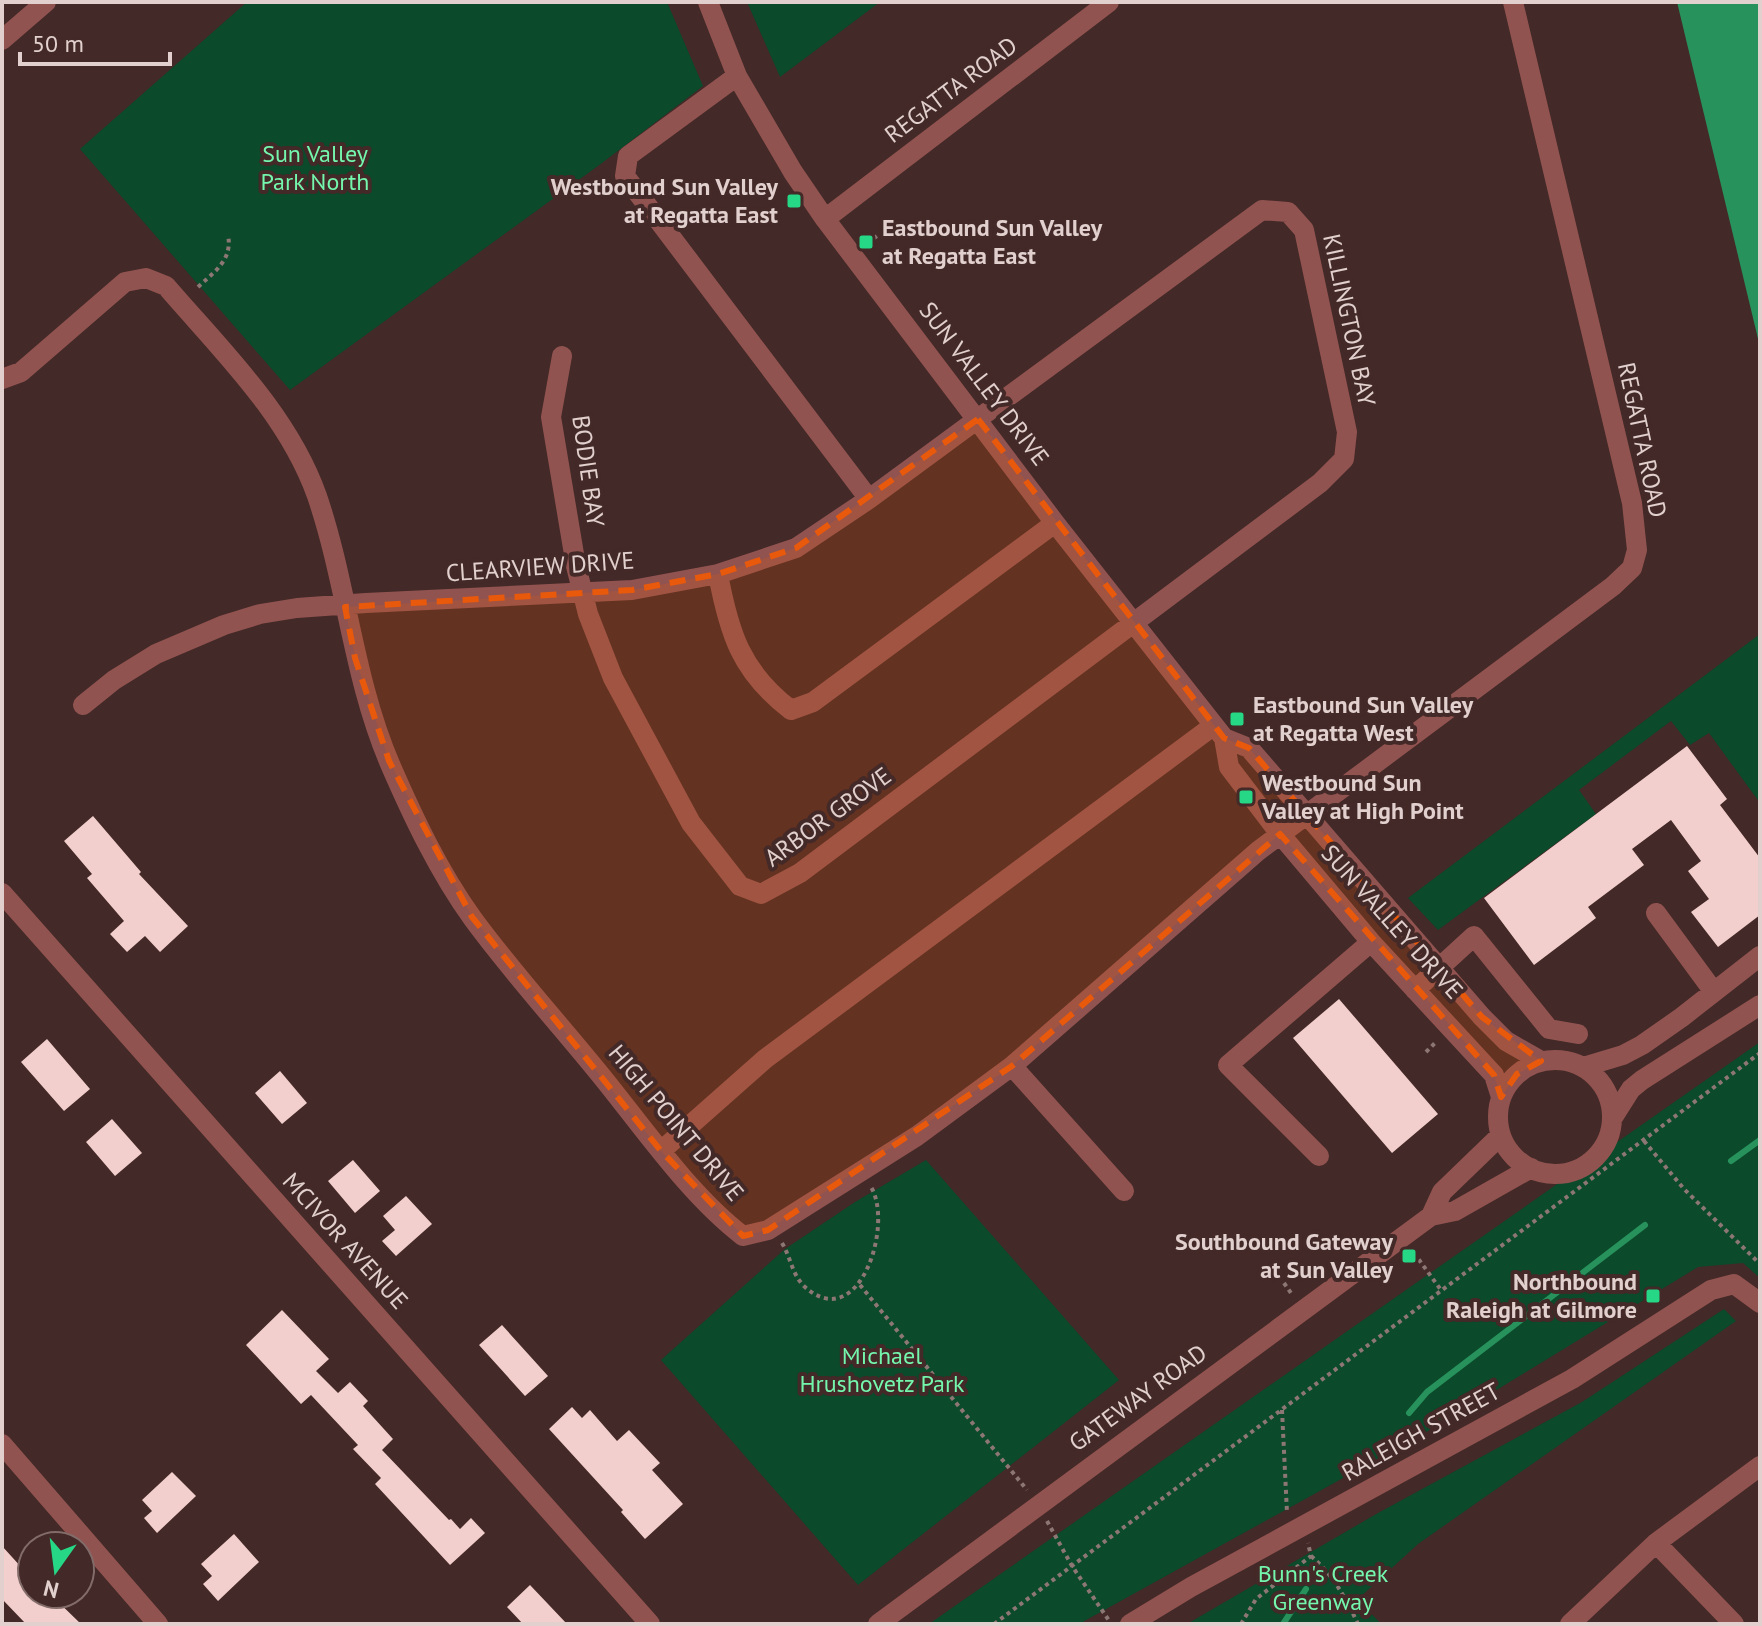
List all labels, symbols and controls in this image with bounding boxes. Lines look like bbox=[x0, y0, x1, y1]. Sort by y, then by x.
scale bar bbox=[20, 16, 170, 66]
text: 50 m bbox=[32, 28, 84, 59]
street label: REGATTA ROAD bbox=[878, 30, 1023, 150]
park label: Sun Valley Park North bbox=[261, 138, 369, 197]
place label: Westbound Sun Valley at Regatta East bbox=[551, 171, 779, 230]
marker: Westbound Sun Valley at Regatta East bbox=[785, 192, 803, 210]
place label: Eastbound Sun Valley at Regatta East bbox=[882, 212, 1103, 271]
street label: KILLINGTON BAY bbox=[1316, 231, 1383, 409]
marker: Eastbound Sun Valley at Regatta East bbox=[857, 233, 875, 251]
street label: SUN VALLEY DRIVE bbox=[913, 296, 1056, 472]
street label: REGATTA ROAD bbox=[1611, 359, 1674, 520]
street label: BODIE BAY bbox=[565, 413, 612, 529]
street label: CLEARVIEW DRIVE bbox=[445, 544, 635, 589]
place label: Eastbound Sun Valley at Regatta West bbox=[1253, 689, 1474, 748]
marker: Eastbound Sun Valley at Regatta West bbox=[1228, 710, 1246, 728]
street label: ARBOR GROVE bbox=[758, 760, 897, 873]
place label: Westbound Sun Valley at High Point bbox=[1261, 767, 1464, 826]
marker: Westbound Sun Valley at High Point bbox=[1237, 788, 1255, 806]
street label: SUN VALLEY DRIVE bbox=[1315, 838, 1470, 1005]
street label: HIGH POINT DRIVE bbox=[602, 1038, 751, 1207]
street label: MCIVOR AVENUE bbox=[276, 1166, 415, 1315]
place label: Southbound Gateway at Sun Valley bbox=[1175, 1226, 1394, 1285]
marker: Southbound Gateway at Sun Valley bbox=[1400, 1247, 1418, 1265]
place label: Northbound Raleigh at Gilmore bbox=[1446, 1266, 1637, 1325]
marker: Northbound Raleigh at Gilmore bbox=[1644, 1287, 1662, 1305]
street label: GATEWAY ROAD bbox=[1063, 1337, 1213, 1458]
park label: Michael Hrushovetz Park bbox=[799, 1340, 965, 1399]
street label: RALEIGH STREET bbox=[1336, 1375, 1505, 1488]
north arrow bbox=[16, 1530, 96, 1610]
park label: Bunn's Creek Greenway bbox=[1258, 1558, 1389, 1617]
text: N bbox=[41, 1574, 62, 1605]

